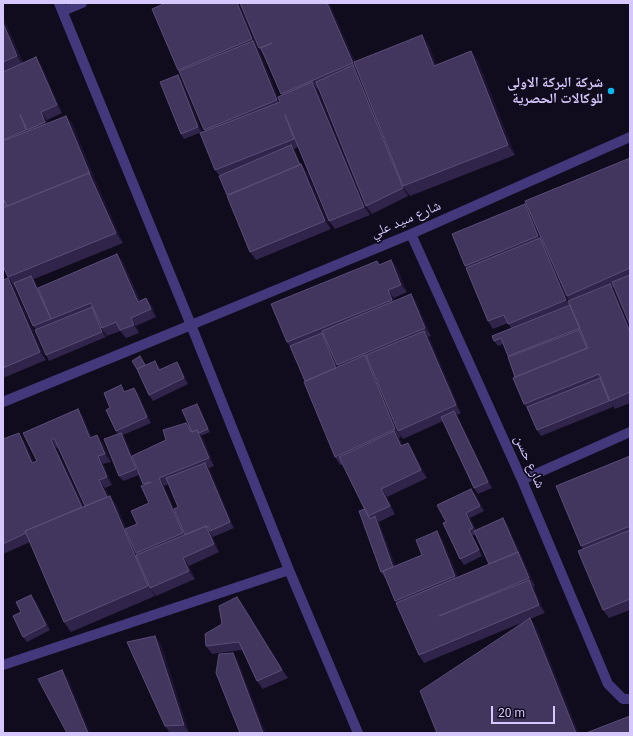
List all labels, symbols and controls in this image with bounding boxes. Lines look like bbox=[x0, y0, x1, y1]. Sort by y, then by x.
place label: شركة البركة الاولى للوكالات الحصرية bbox=[507, 75, 603, 108]
marker: شركة البركة الاولى للوكالات الحصرية bbox=[606, 86, 616, 96]
street label: شارع سيد علي bbox=[368, 198, 444, 242]
street label: شارع حسن bbox=[510, 433, 548, 491]
scale bar bbox=[493, 698, 557, 724]
text: 20 m bbox=[498, 706, 525, 720]

